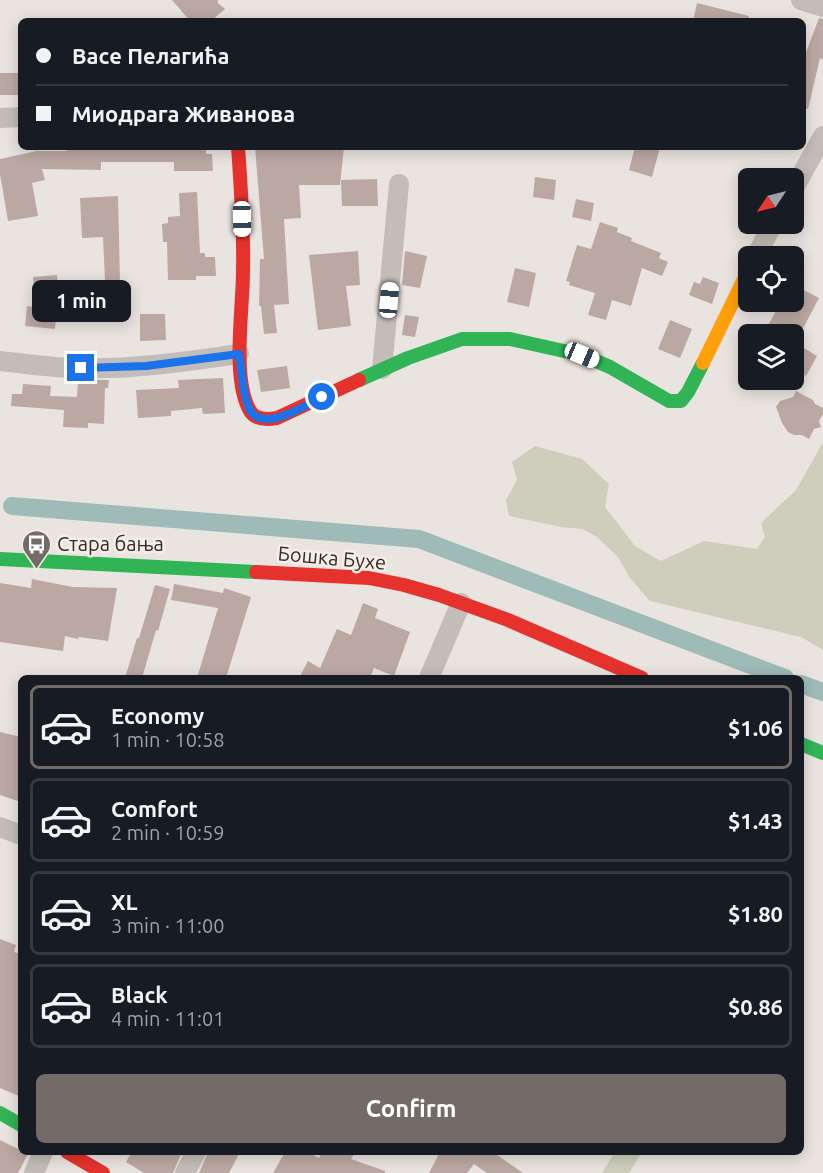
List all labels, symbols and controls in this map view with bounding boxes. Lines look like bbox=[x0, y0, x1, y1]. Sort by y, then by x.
text: Васе Пелагића bbox=[72, 43, 229, 68]
text: Миодрага Живанова bbox=[72, 101, 295, 126]
north arrow bbox=[738, 168, 804, 234]
map controls bbox=[738, 168, 804, 390]
car bbox=[233, 201, 251, 237]
button: locate bbox=[738, 246, 804, 312]
callout: 1 min bbox=[32, 281, 130, 323]
car bbox=[378, 281, 400, 319]
text: 1 min bbox=[56, 289, 107, 312]
button: layers bbox=[738, 324, 804, 390]
car bbox=[562, 340, 602, 370]
route end bbox=[67, 354, 94, 381]
route start bbox=[308, 383, 335, 410]
bus stop icon: Стара бања bbox=[20, 528, 52, 570]
place label: Стара бања bbox=[57, 532, 164, 555]
street label: Бошка Бухе bbox=[277, 541, 387, 574]
icon: car bbox=[39, 700, 93, 754]
text: Economy bbox=[111, 703, 204, 728]
text: $1.06 bbox=[728, 715, 783, 740]
text: 1 min · 10:58 bbox=[111, 728, 225, 751]
icon: car bbox=[39, 793, 93, 847]
text: Comfort bbox=[111, 796, 198, 821]
text: $1.43 bbox=[728, 808, 783, 833]
text: 2 min · 10:59 bbox=[111, 821, 225, 844]
icon: car bbox=[39, 886, 93, 940]
text: XL bbox=[111, 889, 138, 914]
text: $1.80 bbox=[728, 901, 783, 926]
text: 3 min · 11:00 bbox=[111, 914, 225, 937]
icon: car bbox=[39, 979, 93, 1033]
text: Black bbox=[111, 982, 168, 1007]
text: $0.86 bbox=[728, 994, 783, 1019]
text: 4 min · 11:01 bbox=[111, 1007, 225, 1030]
button: Confirm bbox=[36, 1074, 786, 1143]

